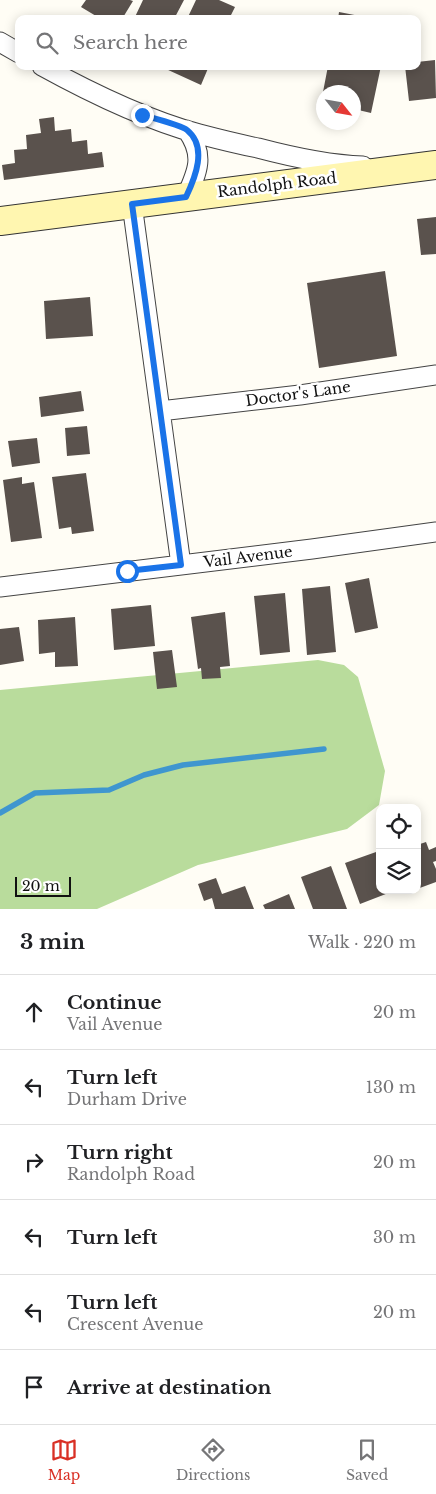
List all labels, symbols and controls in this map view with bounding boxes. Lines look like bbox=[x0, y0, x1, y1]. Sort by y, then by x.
search box bbox=[15, 15, 421, 70]
icon: search bbox=[33, 29, 61, 57]
text: Search here bbox=[73, 31, 188, 54]
north arrow bbox=[316, 85, 361, 130]
route end bbox=[131, 104, 154, 127]
street label: Randolph Road bbox=[216, 168, 338, 201]
street label: Doctor's Lane bbox=[244, 377, 352, 410]
street label: Vail Avenue bbox=[201, 542, 293, 572]
route start bbox=[116, 560, 139, 583]
map controls bbox=[376, 804, 421, 894]
button: locate bbox=[376, 804, 421, 849]
button: layers bbox=[376, 849, 421, 894]
scale bar bbox=[15, 874, 71, 897]
text: 20 m bbox=[22, 877, 60, 895]
text: 3 min bbox=[20, 929, 85, 955]
text: Walk · 220 m bbox=[308, 932, 416, 952]
text: Continue bbox=[67, 991, 162, 1014]
icon: ahead bbox=[20, 998, 48, 1026]
text: 20 m bbox=[373, 1002, 416, 1022]
text: Vail Avenue bbox=[67, 1014, 162, 1034]
text: Turn left bbox=[67, 1066, 158, 1089]
icon: left bbox=[20, 1073, 48, 1101]
text: 130 m bbox=[366, 1077, 416, 1097]
text: Durham Drive bbox=[67, 1089, 187, 1109]
text: Turn right bbox=[67, 1141, 173, 1164]
icon: right bbox=[20, 1148, 48, 1176]
text: 20 m bbox=[373, 1152, 416, 1172]
text: Randolph Road bbox=[67, 1164, 195, 1184]
icon: left bbox=[20, 1223, 48, 1251]
text: Turn left bbox=[67, 1226, 158, 1249]
text: 30 m bbox=[373, 1227, 416, 1247]
text: Turn left bbox=[67, 1291, 158, 1314]
icon: left bbox=[20, 1298, 48, 1326]
text: 20 m bbox=[373, 1302, 416, 1322]
text: Crescent Avenue bbox=[67, 1314, 203, 1334]
icon: arrive bbox=[20, 1373, 48, 1401]
text: Arrive at destination bbox=[67, 1376, 271, 1399]
tab: Map bbox=[48, 1436, 80, 1484]
tab: Directions bbox=[176, 1436, 250, 1484]
tab: Saved bbox=[346, 1436, 388, 1484]

